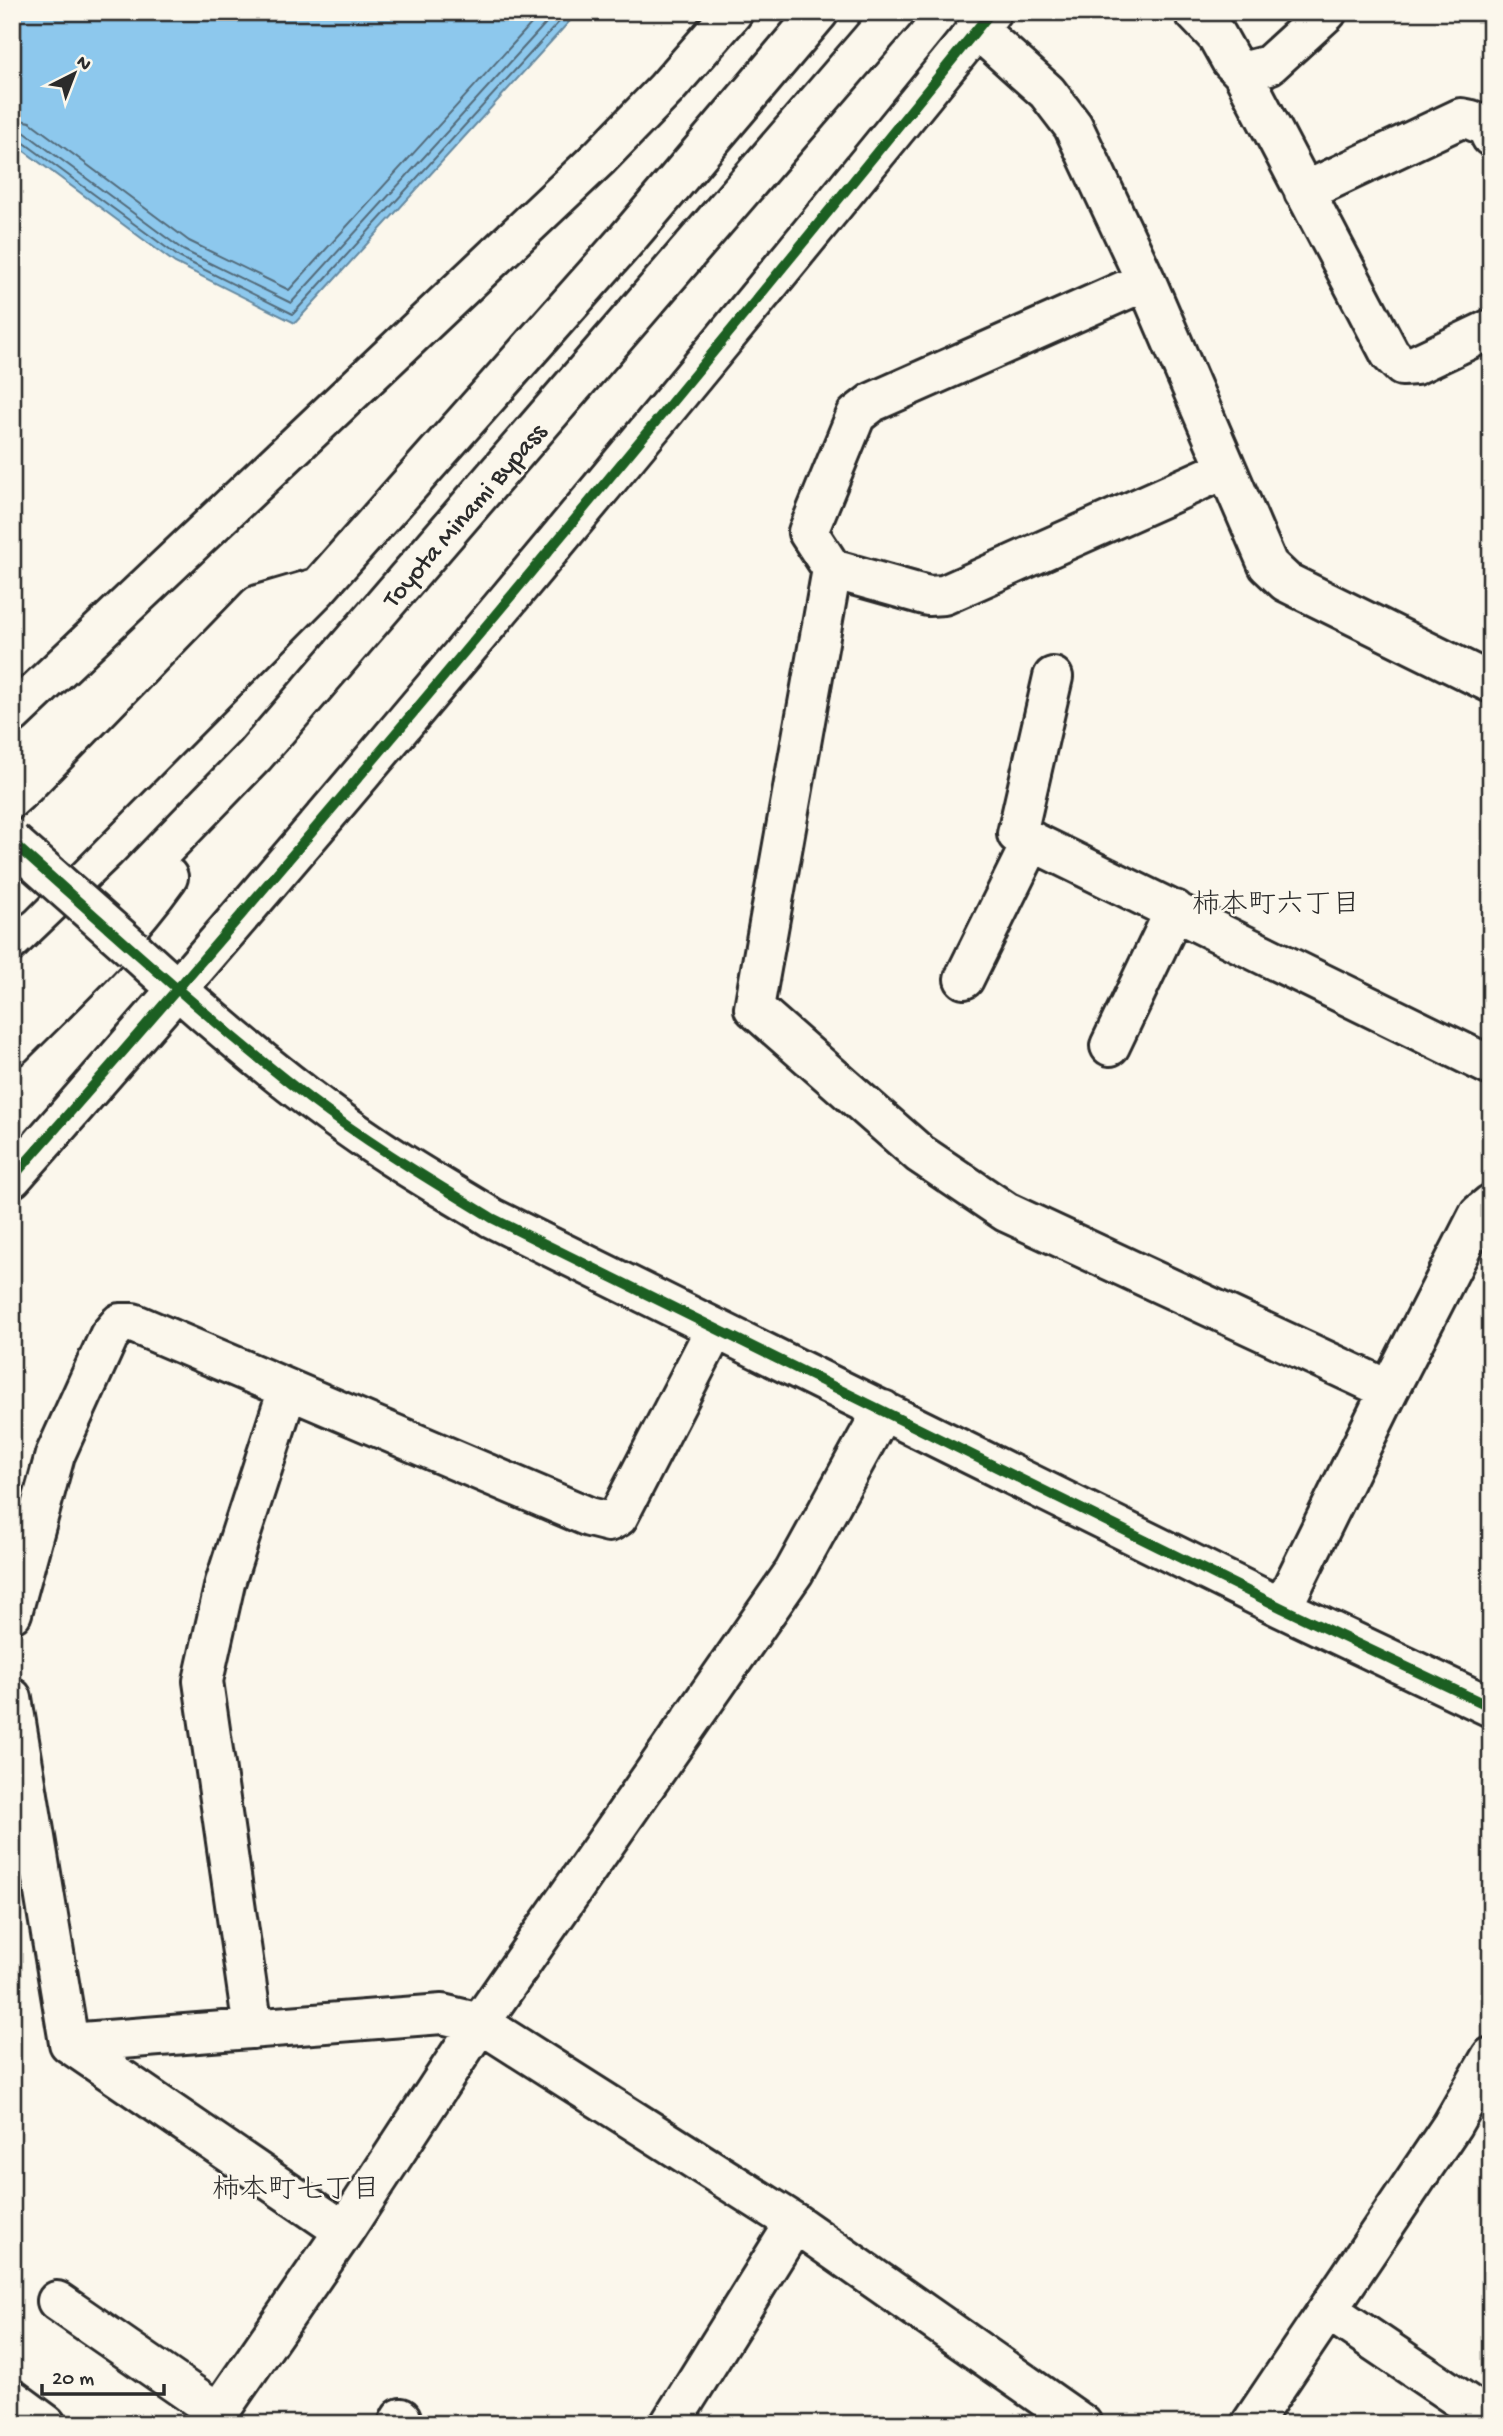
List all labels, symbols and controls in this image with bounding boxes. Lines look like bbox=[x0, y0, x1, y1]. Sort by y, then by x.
north arrow bbox=[38, 38, 108, 108]
text: N bbox=[71, 51, 95, 77]
street label: Toyota Minami Bypass bbox=[377, 417, 556, 617]
district label: 柿本町六丁目 bbox=[1192, 889, 1360, 923]
district label: 柿本町七丁目 bbox=[212, 2174, 380, 2208]
scale bar bbox=[42, 2352, 164, 2396]
text: 20 m bbox=[52, 2368, 94, 2393]

